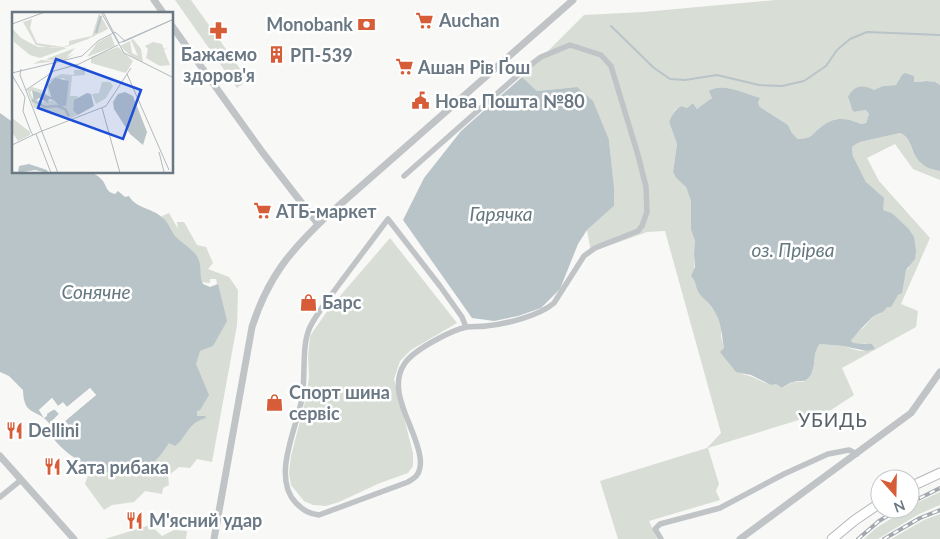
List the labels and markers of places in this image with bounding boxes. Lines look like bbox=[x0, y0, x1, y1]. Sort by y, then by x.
place label: Auchan bbox=[438, 9, 500, 31]
supermarket icon: Auchan bbox=[415, 10, 435, 30]
place label: Monobank bbox=[266, 13, 353, 35]
bank icon: Monobank bbox=[357, 14, 377, 34]
pharmacy icon: Бажаємо здоров'я bbox=[209, 21, 229, 41]
place label: Бажаємо здоров'я bbox=[181, 43, 257, 86]
place label: РП-539 bbox=[290, 44, 353, 66]
building icon: РП-539 bbox=[266, 45, 286, 65]
place label: Ашан Рів Ґош bbox=[417, 56, 530, 78]
supermarket icon: Ашан Рів Ґош bbox=[394, 57, 414, 77]
place label: Нова Пошта №80 bbox=[435, 90, 585, 112]
public building icon: Нова Пошта №80 bbox=[411, 91, 431, 111]
place label: АТБ-маркет bbox=[275, 200, 377, 222]
supermarket icon: АТБ-маркет bbox=[252, 201, 272, 221]
place label: Барс bbox=[322, 291, 362, 313]
shop icon: Барс bbox=[298, 292, 318, 312]
place label: Спорт шина сервіс bbox=[289, 381, 390, 424]
shop icon: Спорт шина сервіс bbox=[265, 392, 285, 412]
place label: Dellini bbox=[28, 419, 79, 441]
restaurant icon: Dellini bbox=[4, 420, 24, 440]
place label: Хата рибака bbox=[66, 456, 169, 478]
restaurant icon: Хата рибака bbox=[42, 457, 62, 477]
place label: М'ясний удар bbox=[149, 509, 262, 531]
restaurant icon: М'ясний удар bbox=[125, 510, 145, 530]

